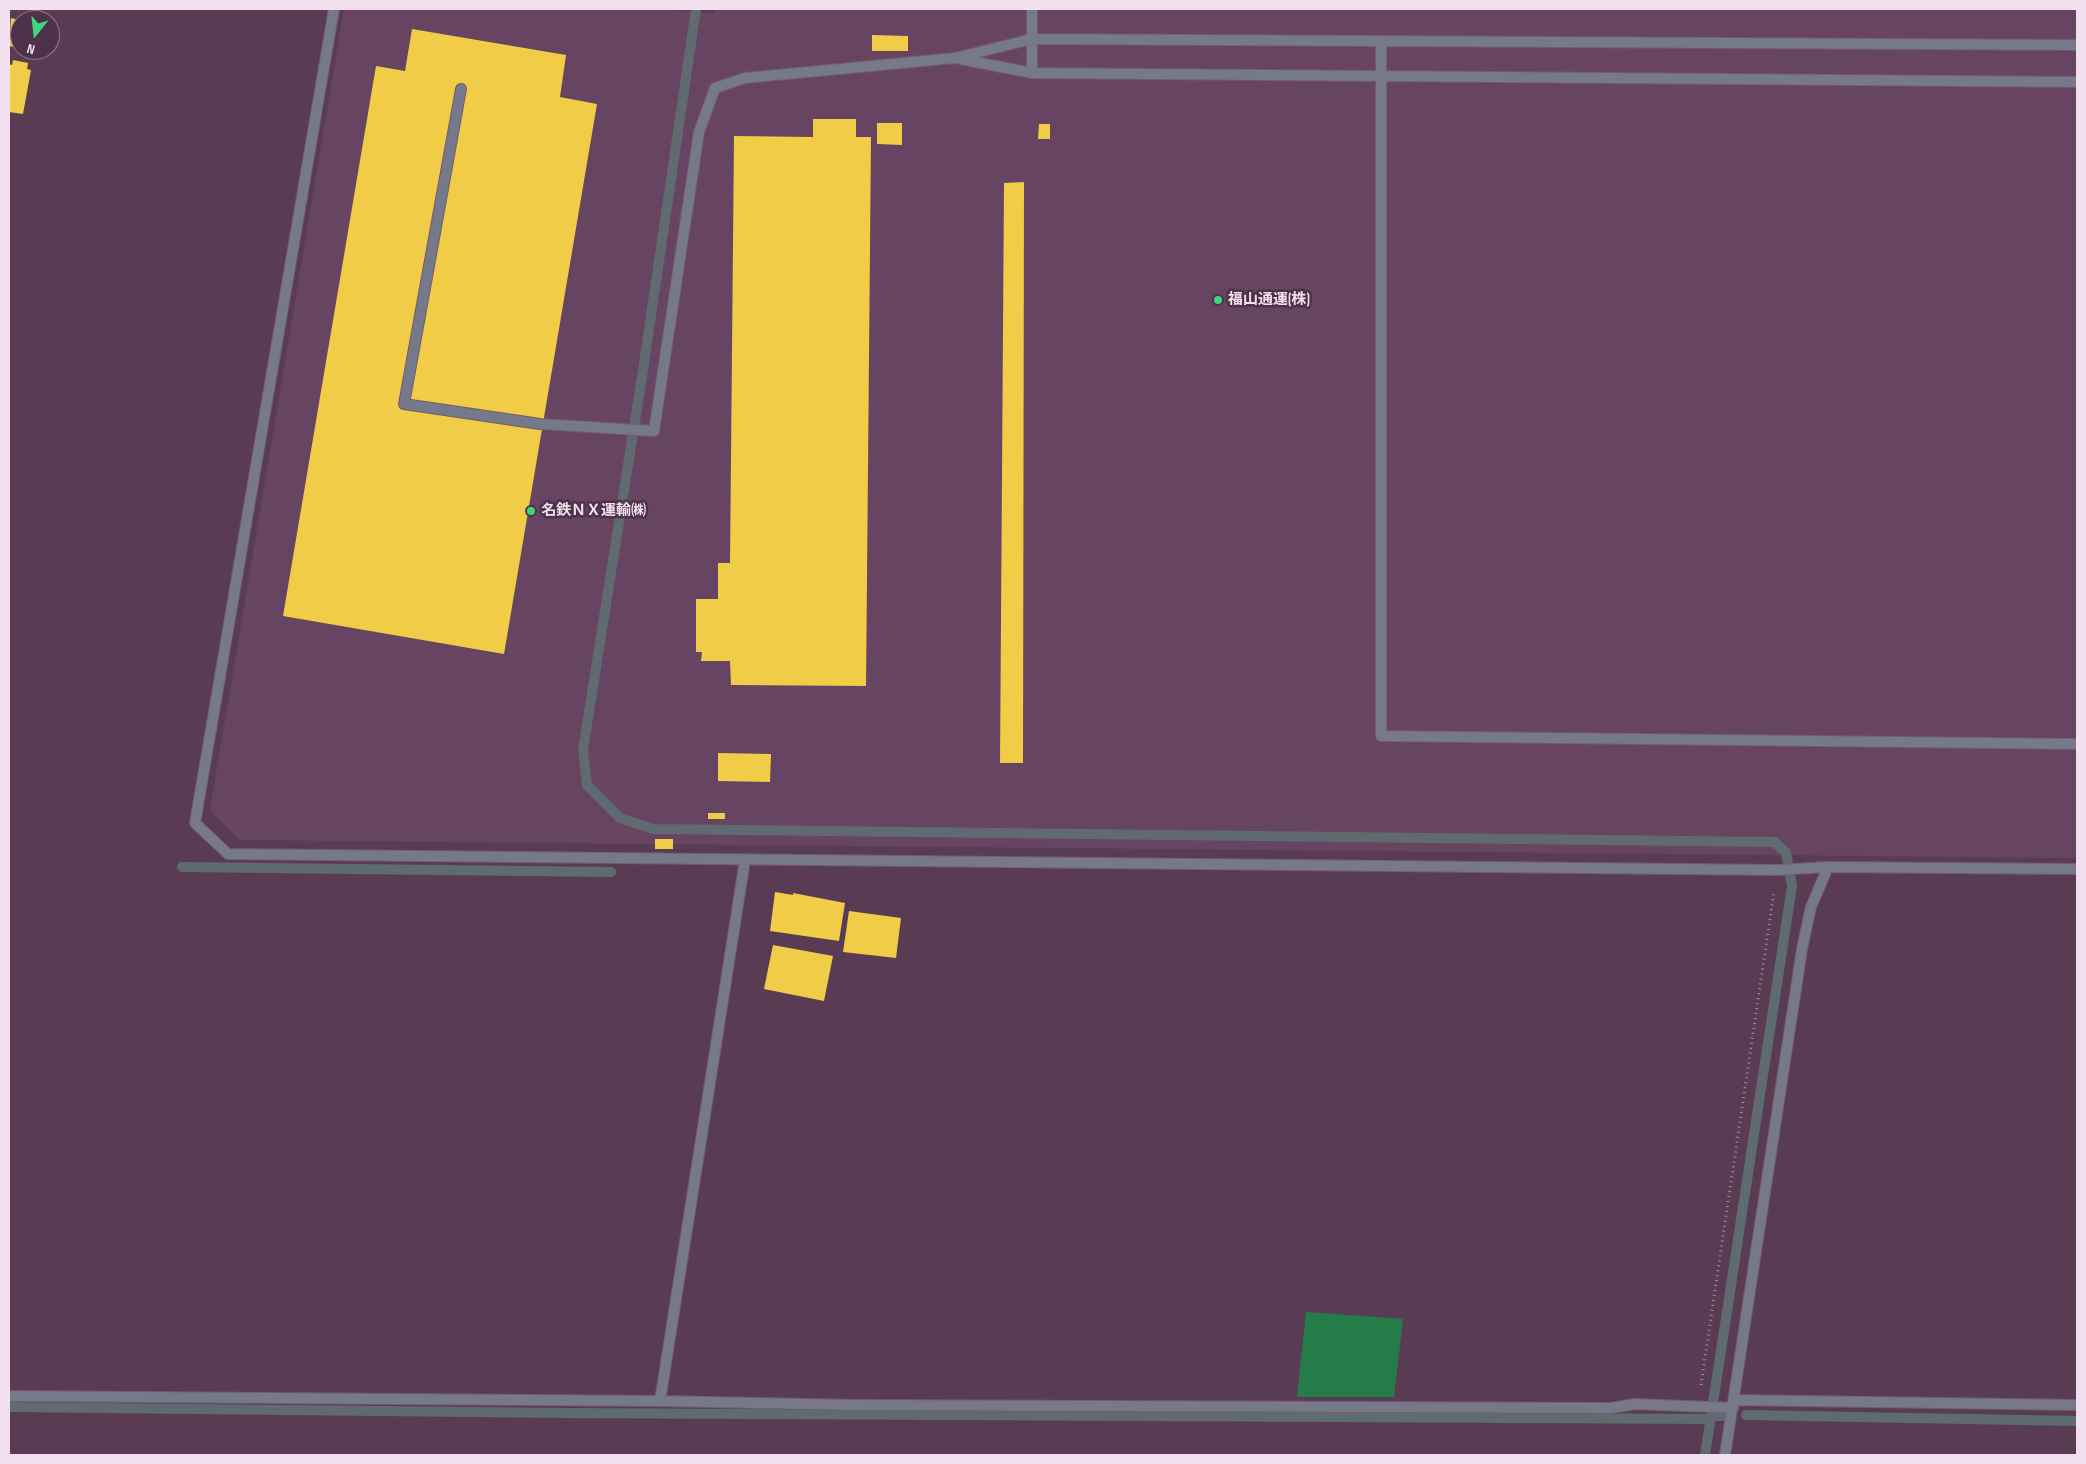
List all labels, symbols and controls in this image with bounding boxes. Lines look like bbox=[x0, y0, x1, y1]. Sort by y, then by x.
north arrow bbox=[10, 10, 60, 60]
text: N bbox=[25, 40, 37, 58]
place label: 福山通運(株) bbox=[1228, 291, 1310, 309]
marker: 福山通運(株) bbox=[1212, 294, 1224, 306]
place label: 名鉄ＮＸ運輸㈱ bbox=[541, 502, 646, 520]
marker: 名鉄ＮＸ運輸㈱ bbox=[525, 505, 537, 517]

